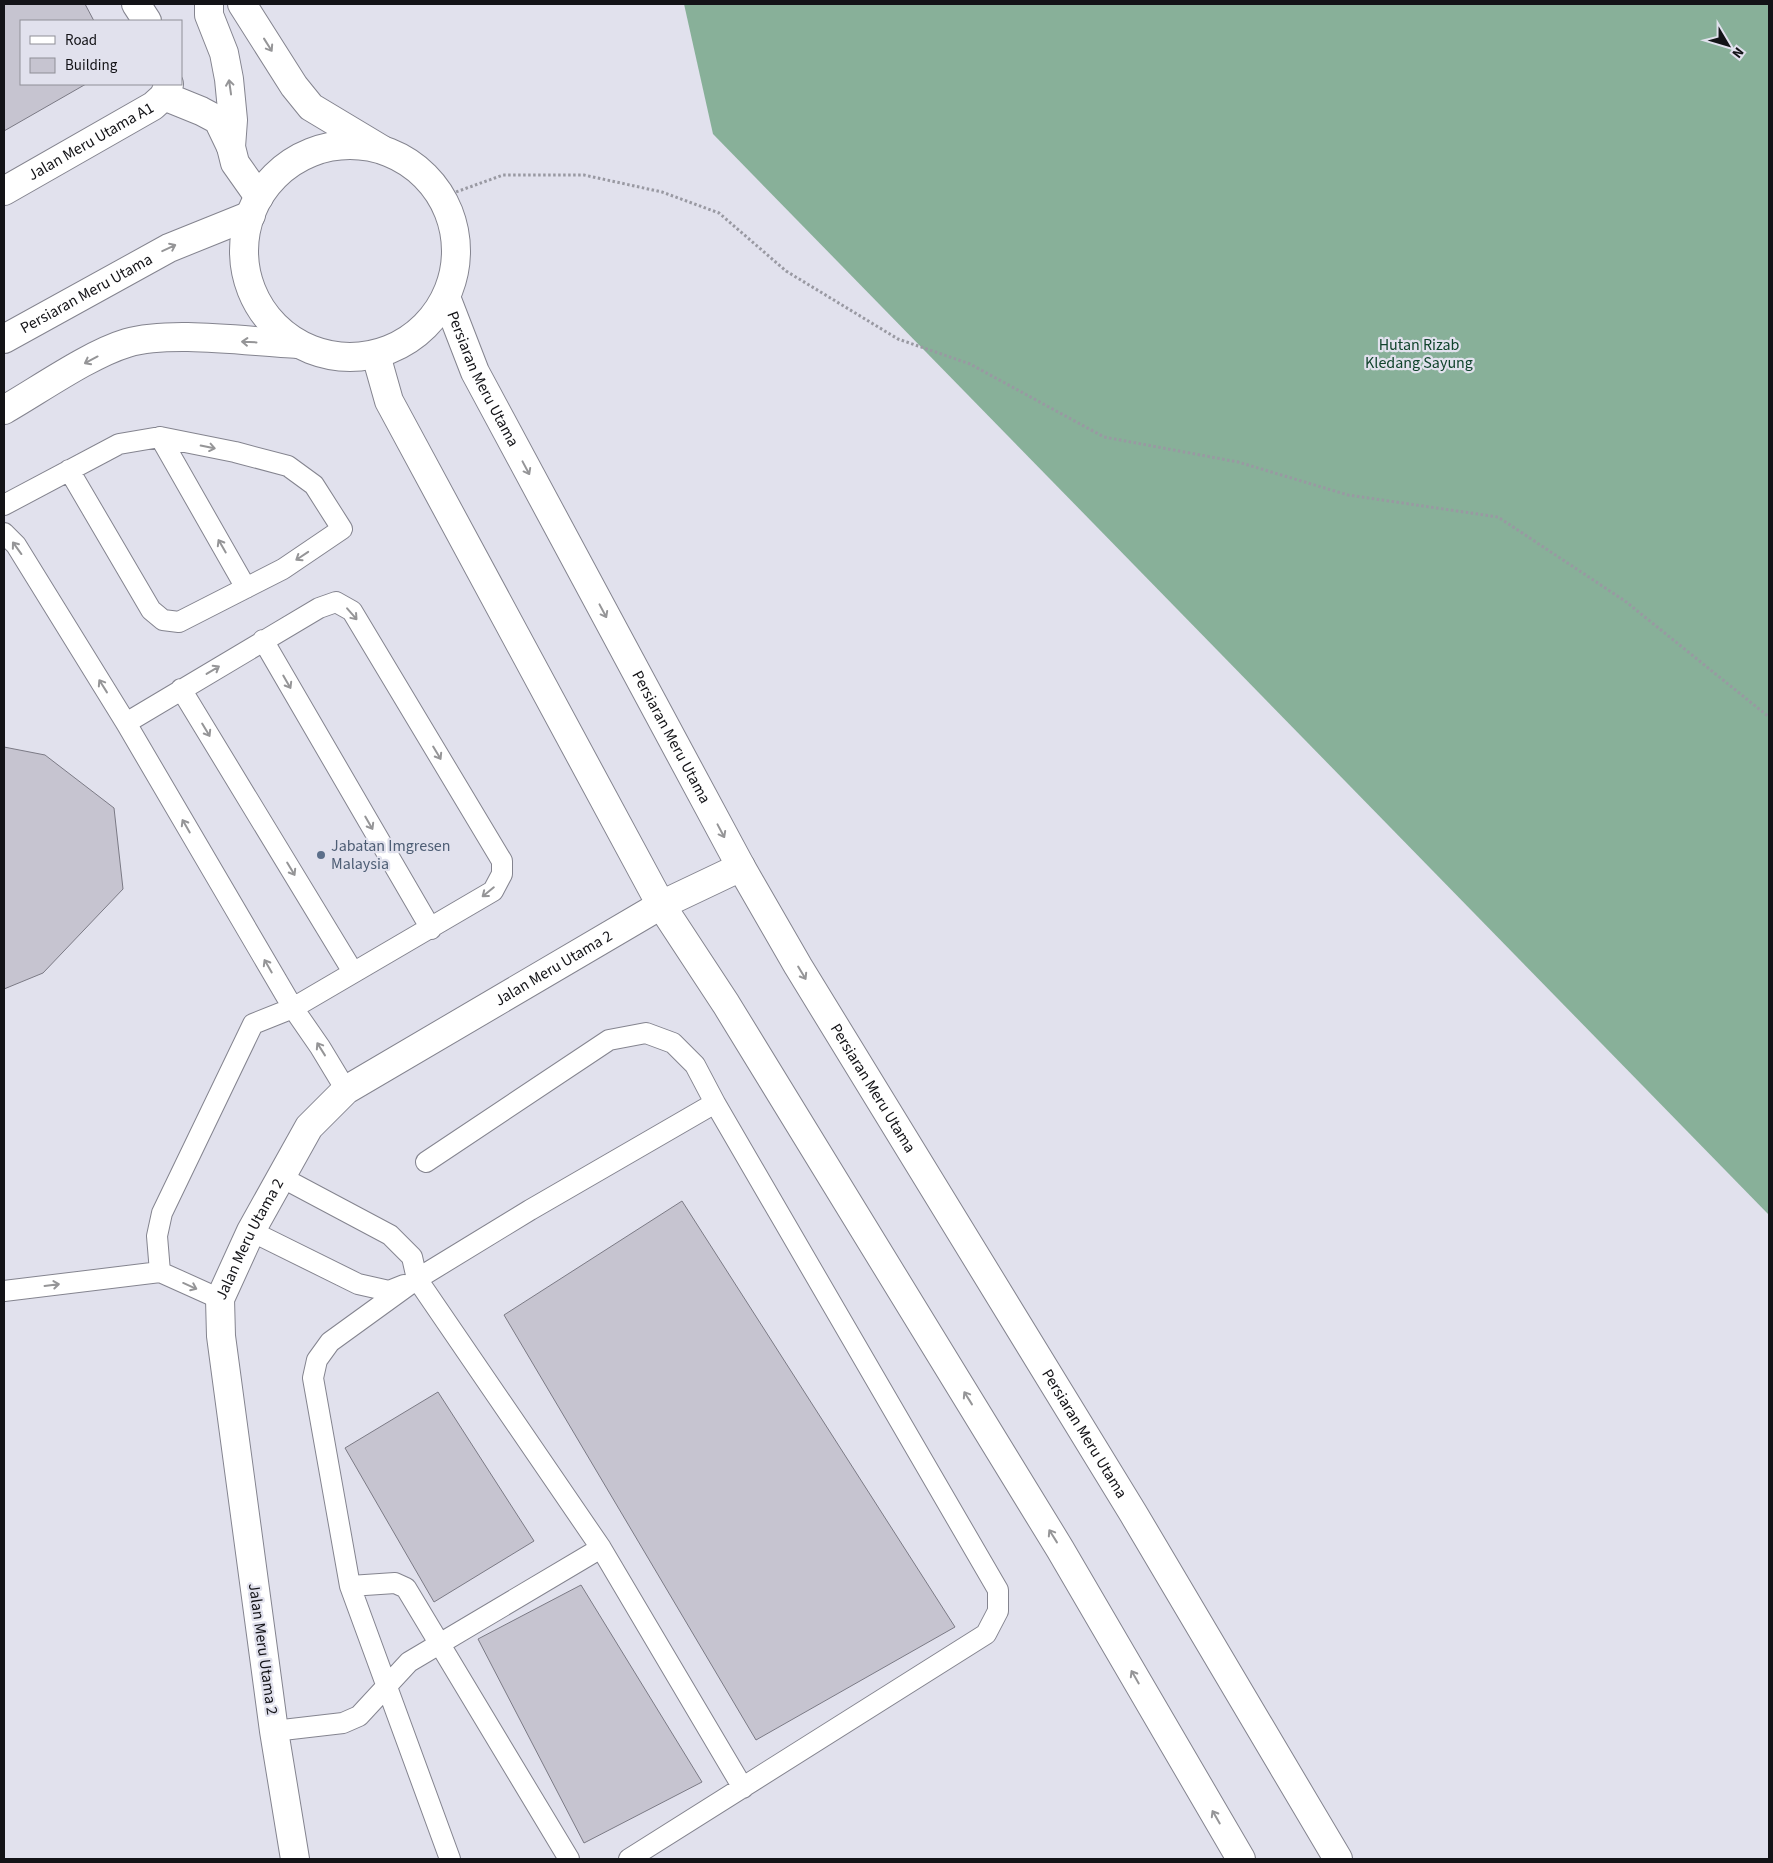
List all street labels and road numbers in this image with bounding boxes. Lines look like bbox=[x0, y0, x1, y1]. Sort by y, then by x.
street label: Jalan Meru Utama A1 bbox=[24, 97, 158, 186]
street label: Persiaran Meru Utama bbox=[16, 248, 156, 339]
street label: Persiaran Meru Utama bbox=[442, 308, 524, 451]
street label: Persiaran Meru Utama bbox=[627, 667, 716, 808]
street label: Jalan Meru Utama 2 bbox=[491, 925, 616, 1011]
street label: Persiaran Meru Utama bbox=[825, 1019, 921, 1157]
street label: Jalan Meru Utama 2 bbox=[210, 1175, 289, 1303]
street label: Persiaran Meru Utama bbox=[1036, 1365, 1132, 1503]
street label: Jalan Meru Utama 2 bbox=[243, 1582, 283, 1716]

